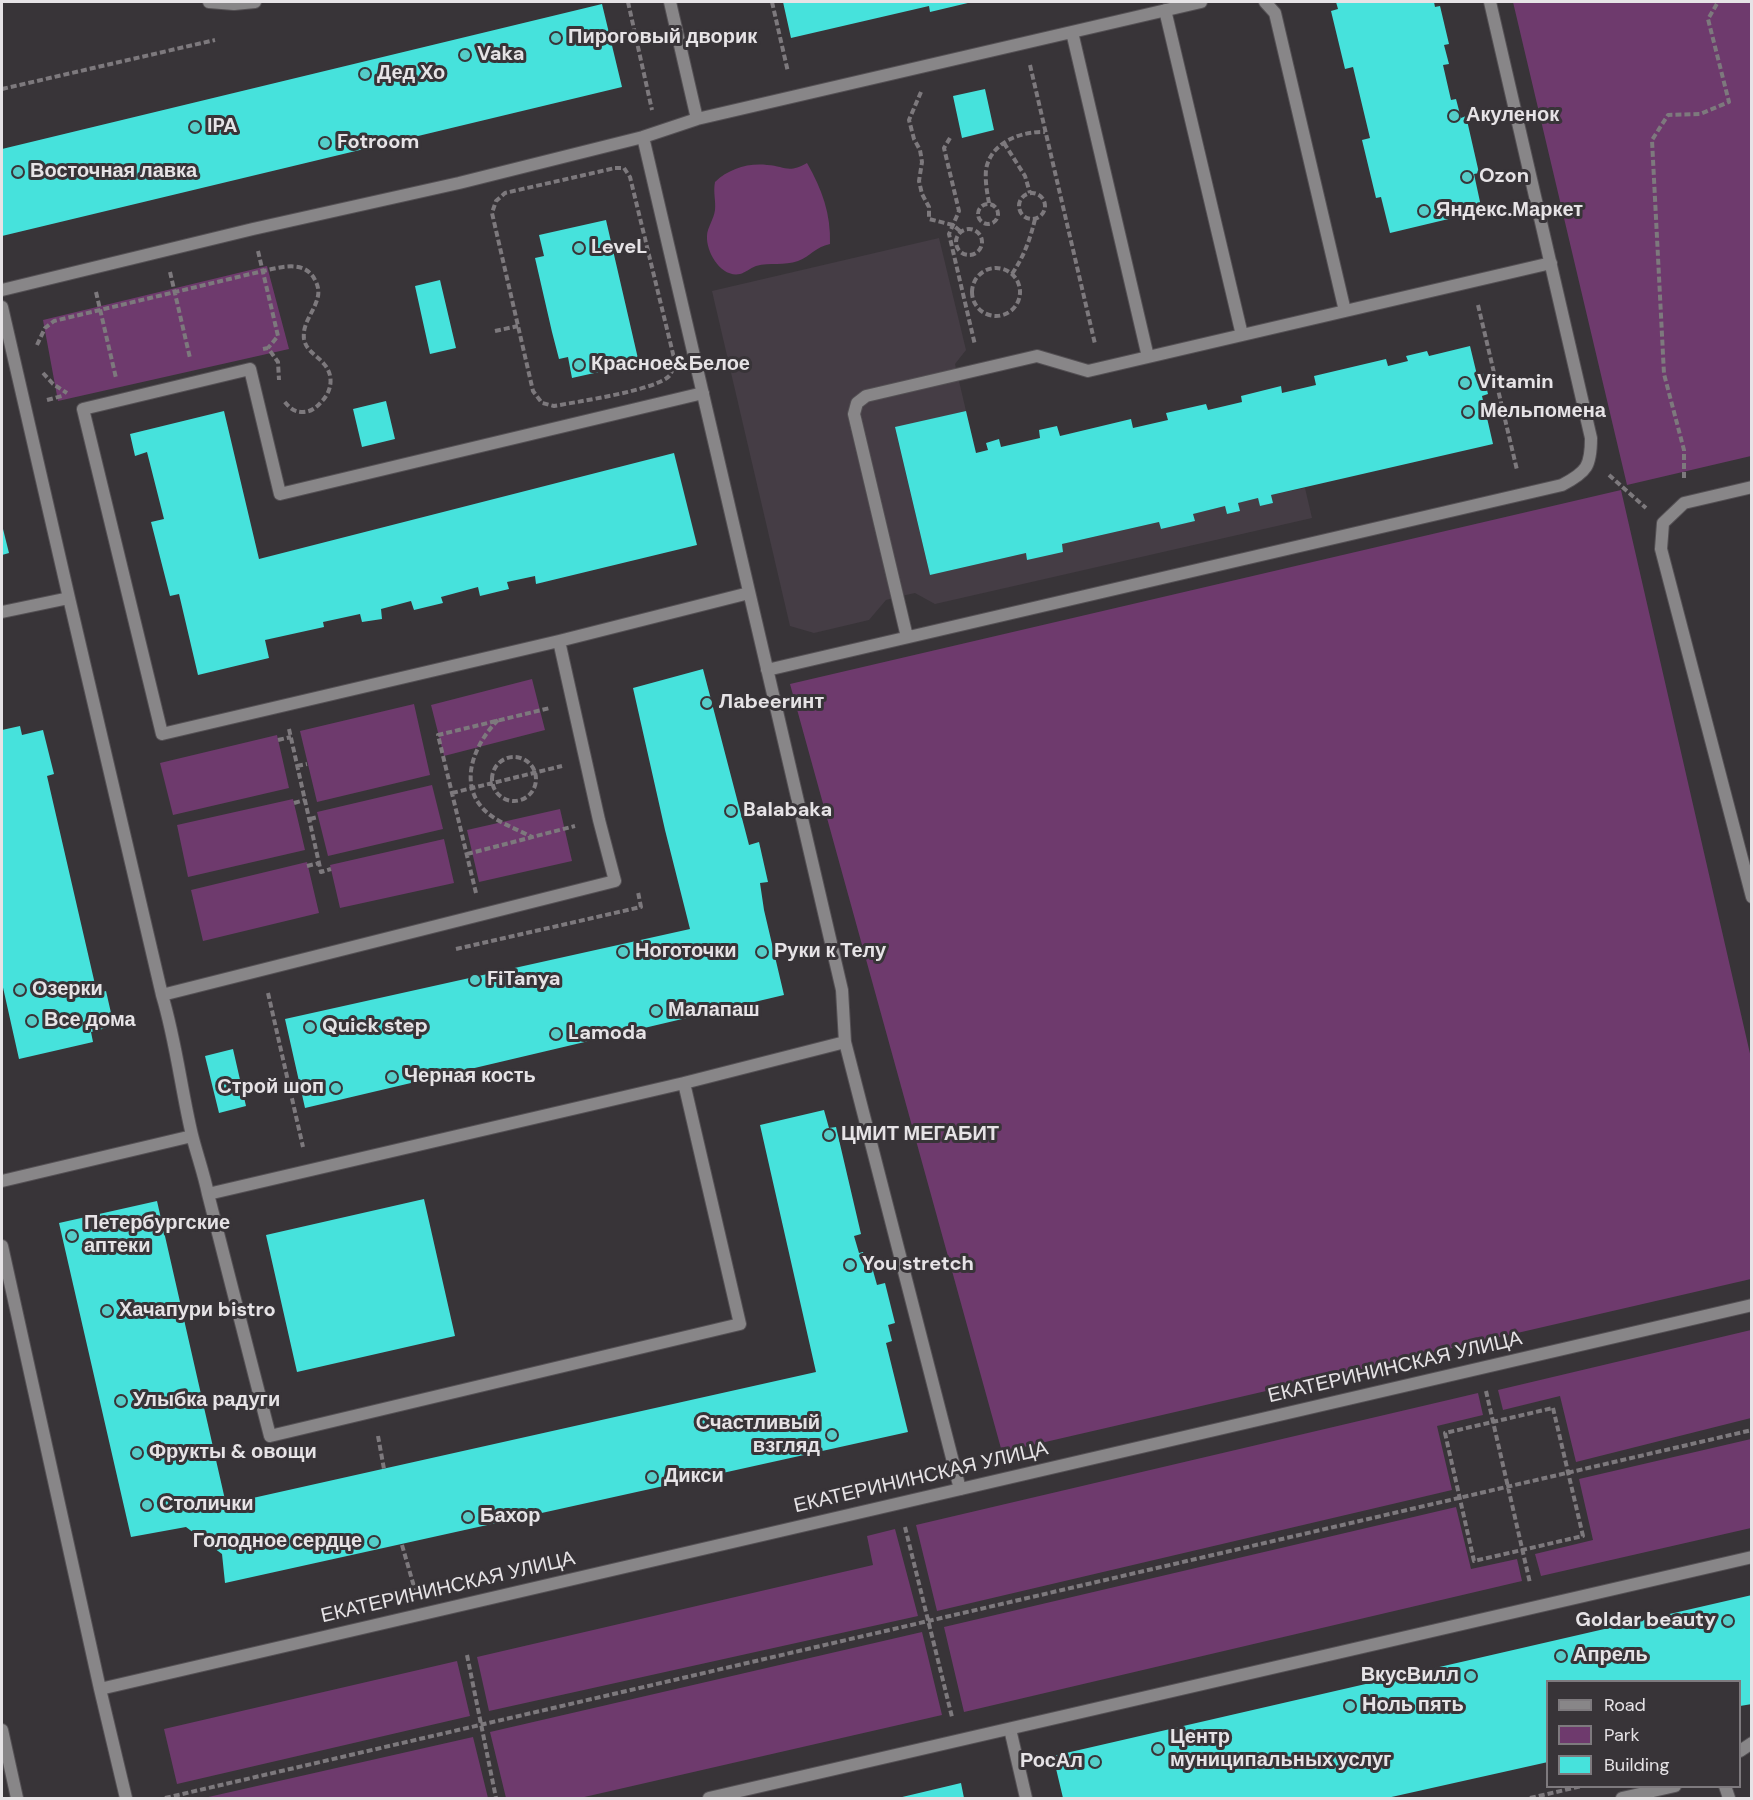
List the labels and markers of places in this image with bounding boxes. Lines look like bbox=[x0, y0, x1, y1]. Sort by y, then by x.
place label: Пироговый дворик bbox=[568, 26, 757, 50]
marker: Пироговый дворик bbox=[549, 31, 563, 45]
place label: Vaka bbox=[477, 43, 524, 67]
marker: Vaka bbox=[458, 48, 472, 62]
place label: Дед Хо bbox=[377, 62, 445, 86]
marker: Дед Хо bbox=[358, 67, 372, 81]
place label: Акуленок bbox=[1466, 104, 1559, 128]
marker: Акуленок bbox=[1447, 109, 1461, 123]
place label: IPA bbox=[207, 115, 237, 139]
marker: IPA bbox=[188, 120, 202, 134]
place label: Fotroom bbox=[337, 131, 419, 155]
marker: Fotroom bbox=[318, 136, 332, 150]
place label: Восточная лавка bbox=[30, 160, 197, 184]
marker: Восточная лавка bbox=[11, 165, 25, 179]
place label: Ozon bbox=[1479, 165, 1529, 189]
marker: Ozon bbox=[1460, 170, 1474, 184]
place label: Яндекс.Маркет bbox=[1436, 199, 1583, 223]
marker: Яндекс.Маркет bbox=[1417, 204, 1431, 218]
place label: LeveL bbox=[591, 236, 647, 260]
marker: LeveL bbox=[572, 241, 586, 255]
place label: Красное&Белое bbox=[591, 353, 750, 377]
marker: Красное&Белое bbox=[572, 358, 586, 372]
place label: Vitamin bbox=[1477, 371, 1554, 395]
marker: Vitamin bbox=[1458, 376, 1472, 390]
place label: Мельпомена bbox=[1480, 400, 1606, 424]
marker: Мельпомена bbox=[1461, 405, 1475, 419]
place label: Лаbeerинт bbox=[719, 691, 824, 715]
marker: Лаbeerинт bbox=[700, 696, 714, 710]
place label: Balabaka bbox=[743, 799, 832, 823]
marker: Balabaka bbox=[724, 804, 738, 818]
place label: Ноготочки bbox=[635, 940, 737, 964]
place label: Руки к Телу bbox=[774, 940, 886, 964]
marker: Ноготочки bbox=[616, 945, 630, 959]
marker: Руки к Телу bbox=[755, 945, 769, 959]
place label: FiTanya bbox=[487, 968, 560, 992]
marker: FiTanya bbox=[468, 973, 482, 987]
place label: Озерки bbox=[32, 978, 103, 1002]
marker: Озерки bbox=[13, 983, 27, 997]
place label: Малапаш bbox=[668, 999, 760, 1023]
marker: Малапаш bbox=[649, 1004, 663, 1018]
place label: Все дома bbox=[44, 1009, 136, 1033]
marker: Все дома bbox=[25, 1014, 39, 1028]
place label: Quick step bbox=[322, 1015, 428, 1039]
marker: Quick step bbox=[303, 1020, 317, 1034]
place label: Lamoda bbox=[568, 1022, 647, 1046]
marker: Lamoda bbox=[549, 1027, 563, 1041]
place label: Черная кость bbox=[404, 1065, 536, 1089]
marker: Черная кость bbox=[385, 1070, 399, 1084]
place label: Строй шоп bbox=[217, 1076, 324, 1100]
marker: Строй шоп bbox=[329, 1081, 343, 1095]
place label: ЦМИТ МЕГАБИТ bbox=[841, 1123, 999, 1147]
marker: ЦМИТ МЕГАБИТ bbox=[822, 1128, 836, 1142]
place label: Петербургские аптеки bbox=[84, 1212, 230, 1259]
marker: Петербургские аптеки bbox=[65, 1229, 79, 1243]
place label: You stretch bbox=[862, 1253, 974, 1277]
marker: You stretch bbox=[843, 1258, 857, 1272]
place label: Хачапури bistro bbox=[119, 1299, 276, 1323]
marker: Хачапури bistro bbox=[100, 1304, 114, 1318]
place label: Улыбка радуги bbox=[133, 1389, 280, 1413]
marker: Улыбка радуги bbox=[114, 1394, 128, 1408]
place label: Счастливый взгляд bbox=[696, 1412, 820, 1459]
marker: Счастливый взгляд bbox=[825, 1428, 839, 1442]
place label: Фрукты & овощи bbox=[149, 1441, 317, 1465]
marker: Фрукты & овощи bbox=[130, 1446, 144, 1460]
place label: Дикси bbox=[664, 1465, 724, 1489]
marker: Дикси bbox=[645, 1470, 659, 1484]
place label: Столички bbox=[159, 1493, 254, 1517]
marker: Столички bbox=[140, 1498, 154, 1512]
place label: Бахор bbox=[480, 1505, 541, 1529]
marker: Бахор bbox=[461, 1510, 475, 1524]
place label: Голодное сердце bbox=[193, 1530, 362, 1554]
marker: Голодное сердце bbox=[367, 1535, 381, 1549]
place label: Goldar beauty bbox=[1575, 1609, 1716, 1633]
marker: Goldar beauty bbox=[1721, 1614, 1735, 1628]
place label: Апрель bbox=[1573, 1644, 1648, 1668]
marker: Апрель bbox=[1554, 1649, 1568, 1663]
place label: ВкусВилл bbox=[1361, 1664, 1459, 1688]
marker: ВкусВилл bbox=[1464, 1669, 1478, 1683]
place label: Ноль пять bbox=[1362, 1694, 1464, 1718]
marker: Ноль пять bbox=[1343, 1699, 1357, 1713]
place label: Центр муниципальных услуг bbox=[1170, 1726, 1391, 1773]
marker: Центр муниципальных услуг bbox=[1151, 1742, 1165, 1756]
place label: РосАл bbox=[1020, 1750, 1083, 1774]
marker: РосАл bbox=[1088, 1755, 1102, 1769]

